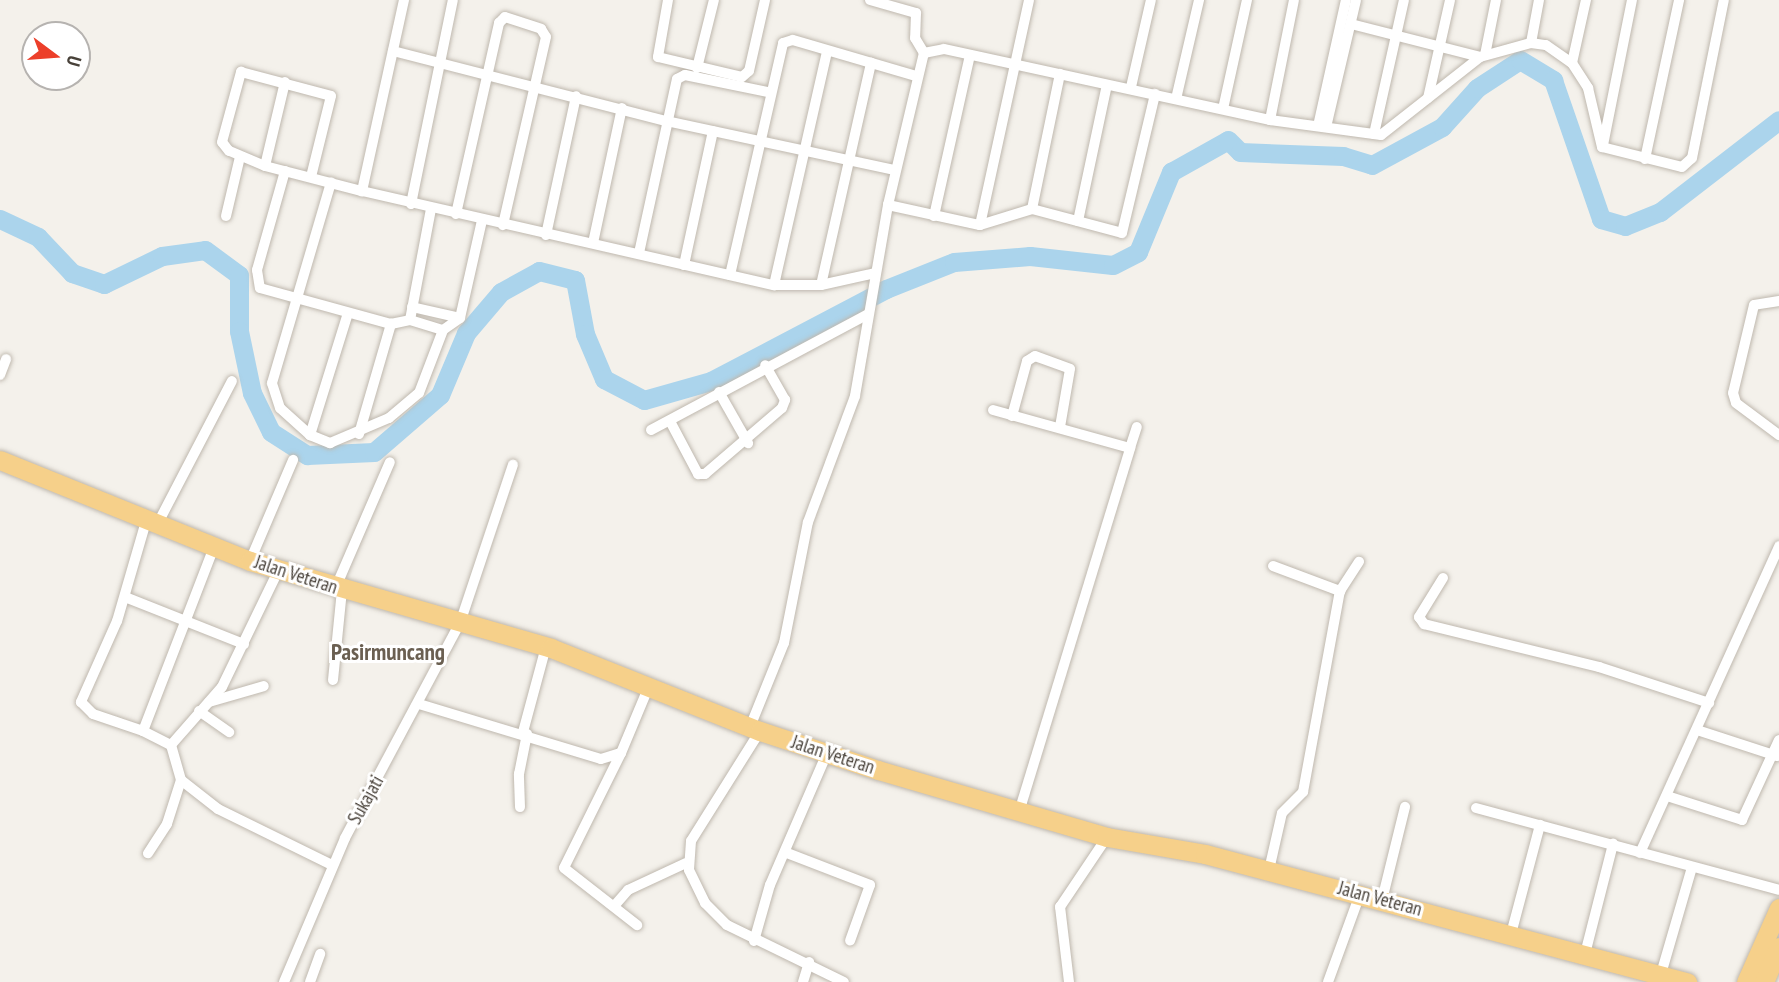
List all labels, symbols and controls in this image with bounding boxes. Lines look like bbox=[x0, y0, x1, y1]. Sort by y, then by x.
north arrow bbox=[21, 21, 91, 91]
text: U bbox=[61, 53, 87, 69]
street label: Jalan Veteran bbox=[251, 551, 341, 599]
district label: Pasirmuncang bbox=[331, 638, 445, 666]
street label: Jalan Veteran bbox=[788, 731, 878, 779]
street label: Sukajati bbox=[343, 772, 389, 828]
street label: Jalan Veteran bbox=[1335, 877, 1425, 921]

